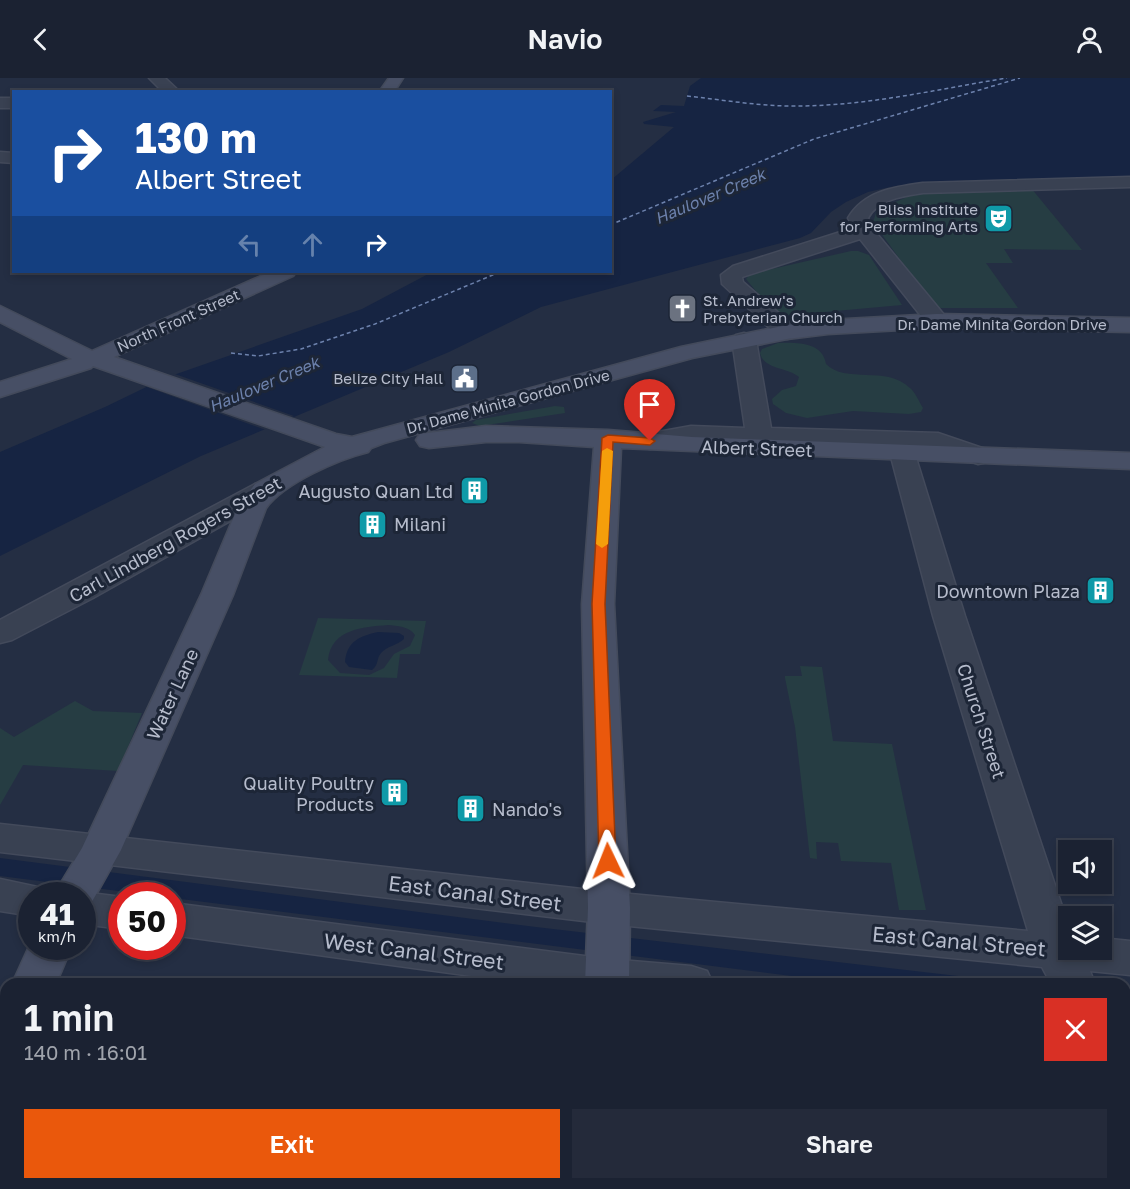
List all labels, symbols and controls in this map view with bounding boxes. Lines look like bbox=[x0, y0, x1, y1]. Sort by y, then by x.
icon: back bbox=[24, 23, 57, 56]
text: Navio bbox=[528, 23, 602, 55]
icon: person bbox=[1073, 23, 1106, 56]
text: 130 m bbox=[135, 112, 257, 162]
icon: right bbox=[36, 114, 114, 192]
text: Albert Street bbox=[135, 163, 302, 195]
water label: Haulover Creek bbox=[652, 163, 770, 228]
place label: Bliss Institute for Performing Arts bbox=[840, 200, 978, 235]
theatre icon: Bliss Institute for Performing Arts bbox=[983, 202, 1015, 234]
icon: left bbox=[233, 228, 266, 261]
icon: ahead bbox=[296, 228, 329, 261]
icon: right bbox=[359, 228, 392, 261]
street label: North Front Street bbox=[114, 285, 242, 355]
place label: St. Andrew's Prebyterian Church bbox=[703, 291, 843, 326]
church icon: St. Andrew's Prebyterian Church bbox=[666, 293, 698, 325]
street label: Dr. Dame Minita Gordon Drive bbox=[897, 315, 1107, 333]
water label: Haulover Creek bbox=[206, 351, 324, 416]
public building icon: Belize City Hall bbox=[448, 362, 480, 394]
street label: Dr. Dame Minita Gordon Drive bbox=[404, 365, 612, 437]
place label: Belize City Hall bbox=[333, 369, 443, 387]
pin bbox=[624, 379, 675, 441]
icon: arrive bbox=[633, 388, 666, 421]
street label: Albert Street bbox=[701, 435, 813, 461]
street label: Carl Lindberg Rogers Street bbox=[65, 471, 285, 607]
building icon: Augusto Quan Ltd bbox=[458, 475, 490, 507]
place label: Augusto Quan Ltd bbox=[298, 480, 453, 502]
building icon: Milani bbox=[357, 508, 389, 540]
place label: Milani bbox=[394, 513, 446, 535]
building icon: Downtown Plaza bbox=[1085, 575, 1117, 607]
place label: Downtown Plaza bbox=[936, 580, 1080, 602]
street label: Water Lane bbox=[141, 645, 203, 743]
street label: Church Street bbox=[953, 661, 1011, 781]
place label: Quality Poultry Products bbox=[243, 772, 374, 815]
building icon: Quality Poultry Products bbox=[379, 777, 411, 809]
building icon: Nando's bbox=[455, 793, 487, 825]
place label: Nando's bbox=[492, 798, 562, 820]
position arrow bbox=[576, 829, 640, 893]
map controls bbox=[1058, 840, 1112, 960]
button: sound bbox=[1058, 840, 1112, 894]
street label: East Canal Street bbox=[387, 869, 563, 917]
speed limit sign: 50 bbox=[108, 882, 186, 960]
text: 41 bbox=[40, 896, 74, 932]
button: layers bbox=[1058, 906, 1112, 960]
street label: East Canal Street bbox=[871, 920, 1047, 962]
text: km/h bbox=[38, 927, 76, 945]
street label: West Canal Street bbox=[322, 927, 506, 975]
text: 1 min bbox=[24, 996, 114, 1039]
button: close bbox=[1044, 998, 1107, 1061]
text: 140 m · 16:01 bbox=[24, 1040, 147, 1064]
button: Exit bbox=[24, 1109, 560, 1178]
button: Share bbox=[572, 1109, 1107, 1178]

